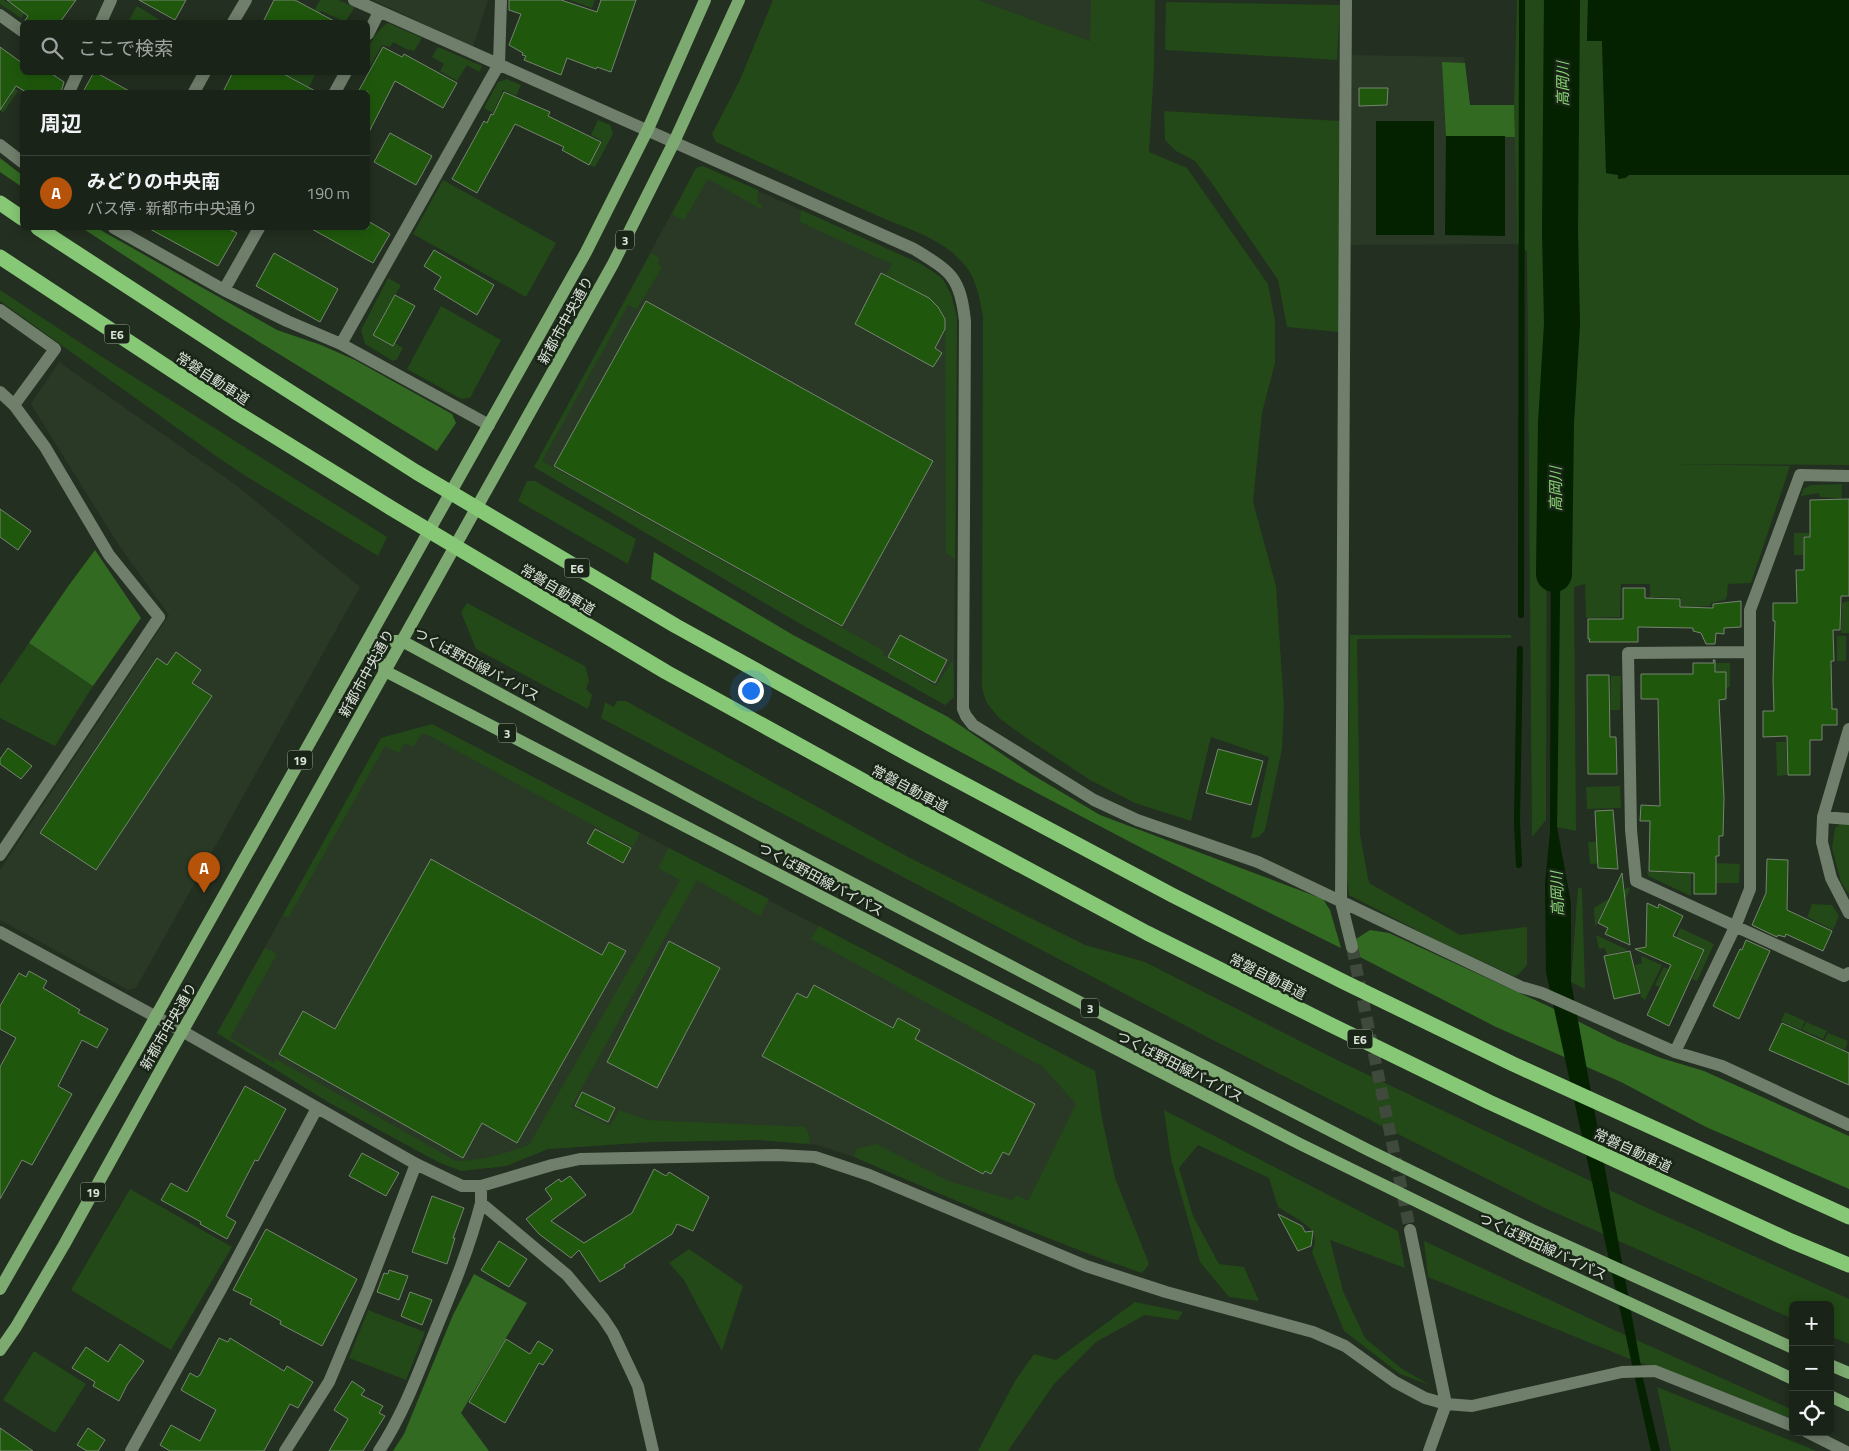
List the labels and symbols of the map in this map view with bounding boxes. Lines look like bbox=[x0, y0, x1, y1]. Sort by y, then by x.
water label: 高岡川 bbox=[1551, 60, 1574, 107]
road number: 3 bbox=[616, 230, 634, 250]
street label: 新都市中央通り bbox=[532, 272, 598, 368]
road number: E6 bbox=[104, 324, 130, 344]
street label: 常磐自動車道 bbox=[172, 346, 254, 410]
water label: 高岡川 bbox=[1544, 465, 1567, 512]
street label: 常磐自動車道 bbox=[517, 558, 599, 620]
road number: E6 bbox=[564, 558, 590, 578]
street label: つくば野田線バイパス bbox=[410, 622, 544, 706]
street label: 新都市中央通り bbox=[333, 625, 399, 721]
your location bbox=[738, 678, 764, 704]
road number: 3 bbox=[498, 724, 516, 742]
road number: 19 bbox=[288, 750, 312, 770]
street label: 常磐自動車道 bbox=[868, 759, 952, 817]
street label: つくば野田線バイパス bbox=[754, 837, 888, 921]
pin: A bbox=[188, 852, 220, 893]
water label: 高岡川 bbox=[1545, 869, 1569, 917]
street label: 常磐自動車道 bbox=[1226, 948, 1310, 1004]
street label: 新都市中央通り bbox=[134, 978, 202, 1074]
road number: 3 bbox=[1081, 998, 1099, 1018]
street label: つくば野田線バイパス bbox=[1113, 1025, 1247, 1107]
road number: E6 bbox=[1348, 1030, 1372, 1048]
street label: 常磐自動車道 bbox=[1590, 1123, 1676, 1177]
road number: 19 bbox=[80, 1182, 106, 1202]
street label: つくば野田線バイパス bbox=[1475, 1207, 1611, 1285]

